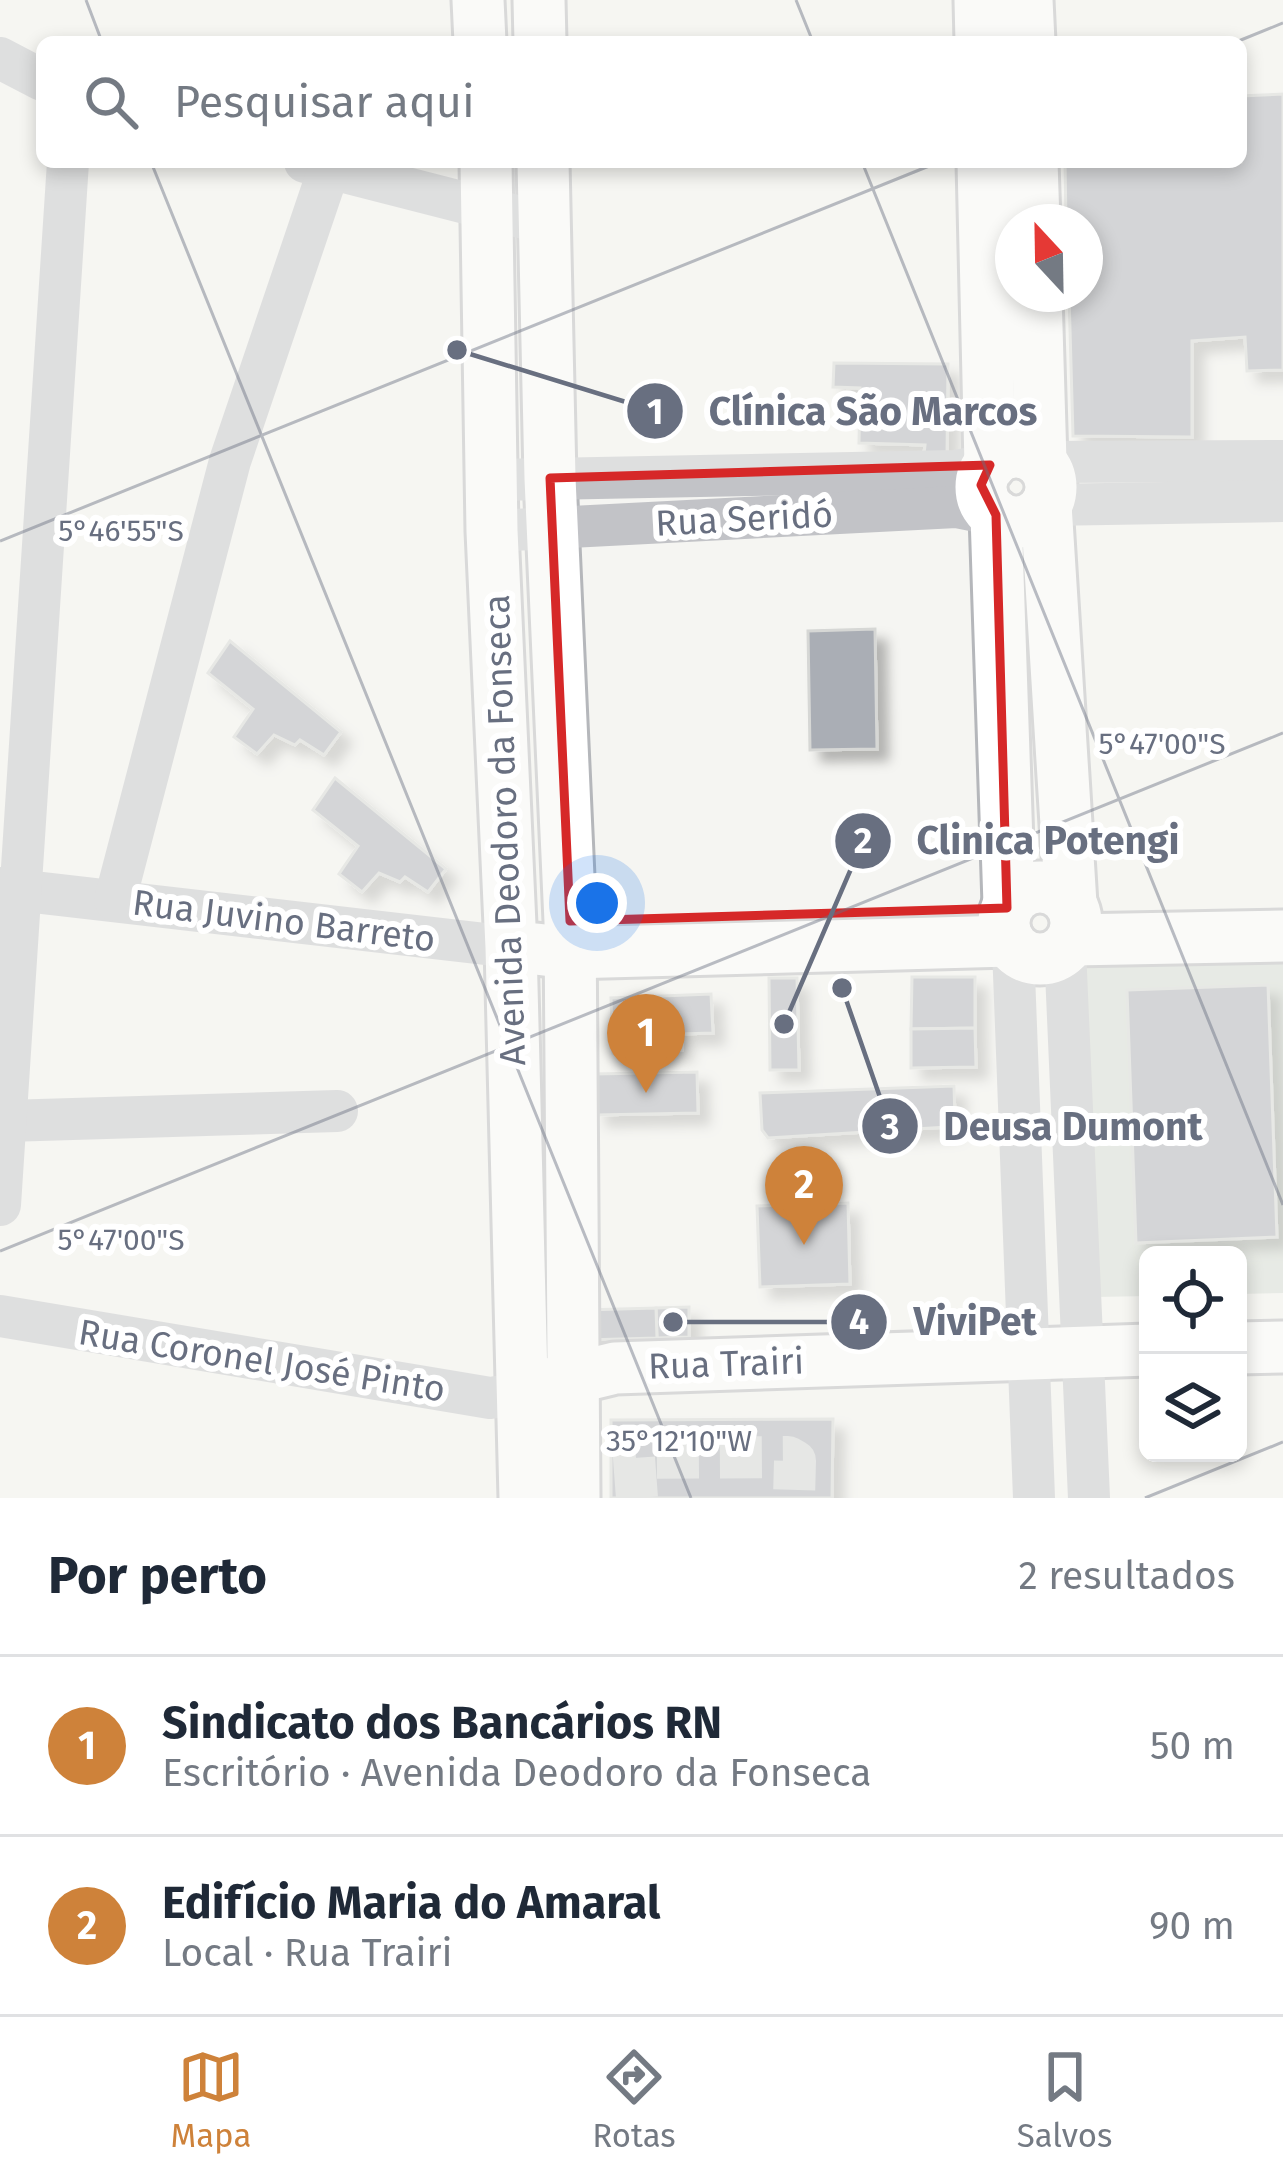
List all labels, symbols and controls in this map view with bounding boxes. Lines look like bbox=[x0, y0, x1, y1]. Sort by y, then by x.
search box bbox=[36, 36, 1247, 168]
icon: search bbox=[78, 69, 144, 135]
text: Pesquisar aqui bbox=[174, 75, 475, 129]
north arrow bbox=[995, 204, 1103, 312]
callout: Clínica São Marcos bbox=[625, 374, 1062, 449]
text: Clínica São Marcos bbox=[709, 389, 1038, 435]
text: 1 bbox=[647, 390, 663, 434]
street label: Rua Seridó bbox=[654, 492, 834, 546]
text: 5°46'55"S bbox=[58, 513, 184, 549]
street label: Avenida Deodoro da Fonseca bbox=[475, 594, 535, 1066]
text: 5°47'00"S bbox=[1098, 726, 1226, 762]
callout: Clinica Potengi bbox=[833, 803, 1203, 878]
text: Clinica Potengi bbox=[917, 818, 1179, 864]
text: 2 bbox=[854, 819, 872, 863]
your location bbox=[567, 873, 627, 933]
street label: Rua Juvino Barreto bbox=[130, 881, 438, 961]
pin: 1 bbox=[607, 994, 685, 1093]
callout: Deusa Dumont bbox=[860, 1088, 1227, 1163]
text: Deusa Dumont bbox=[943, 1104, 1204, 1150]
text: 3 bbox=[880, 1105, 899, 1149]
pin: 2 bbox=[765, 1146, 843, 1245]
text: 5°47'00"S bbox=[57, 1222, 185, 1258]
map controls bbox=[1139, 1246, 1247, 1462]
button: locate bbox=[1139, 1246, 1247, 1354]
callout: ViviPet bbox=[829, 1284, 1060, 1359]
text: ViviPet bbox=[912, 1299, 1037, 1345]
text: 4 bbox=[849, 1300, 869, 1344]
street label: Rua Coronel José Pinto bbox=[75, 1310, 448, 1412]
street label: Rua Trairi bbox=[647, 1339, 805, 1389]
button: layers bbox=[1139, 1354, 1247, 1462]
text: 35°12'10"W bbox=[606, 1423, 752, 1459]
text: Por perto bbox=[48, 1545, 267, 1607]
text: 2 resultados bbox=[1019, 1553, 1235, 1599]
text: Sindicato dos Bancários RN bbox=[162, 1696, 722, 1750]
text: 1 bbox=[78, 1723, 96, 1769]
text: 50 m bbox=[1150, 1723, 1235, 1769]
text: Escritório · Avenida Deodoro da Fonseca bbox=[162, 1750, 872, 1796]
text: Edifício Maria do Amaral bbox=[162, 1876, 660, 1930]
text: 2 bbox=[77, 1903, 97, 1949]
text: 90 m bbox=[1149, 1903, 1235, 1949]
text: Local · Rua Trairi bbox=[162, 1930, 453, 1976]
tab: Mapa bbox=[170, 2044, 251, 2156]
tab: Rotas bbox=[592, 2044, 676, 2156]
tab: Salvos bbox=[1017, 2044, 1112, 2156]

